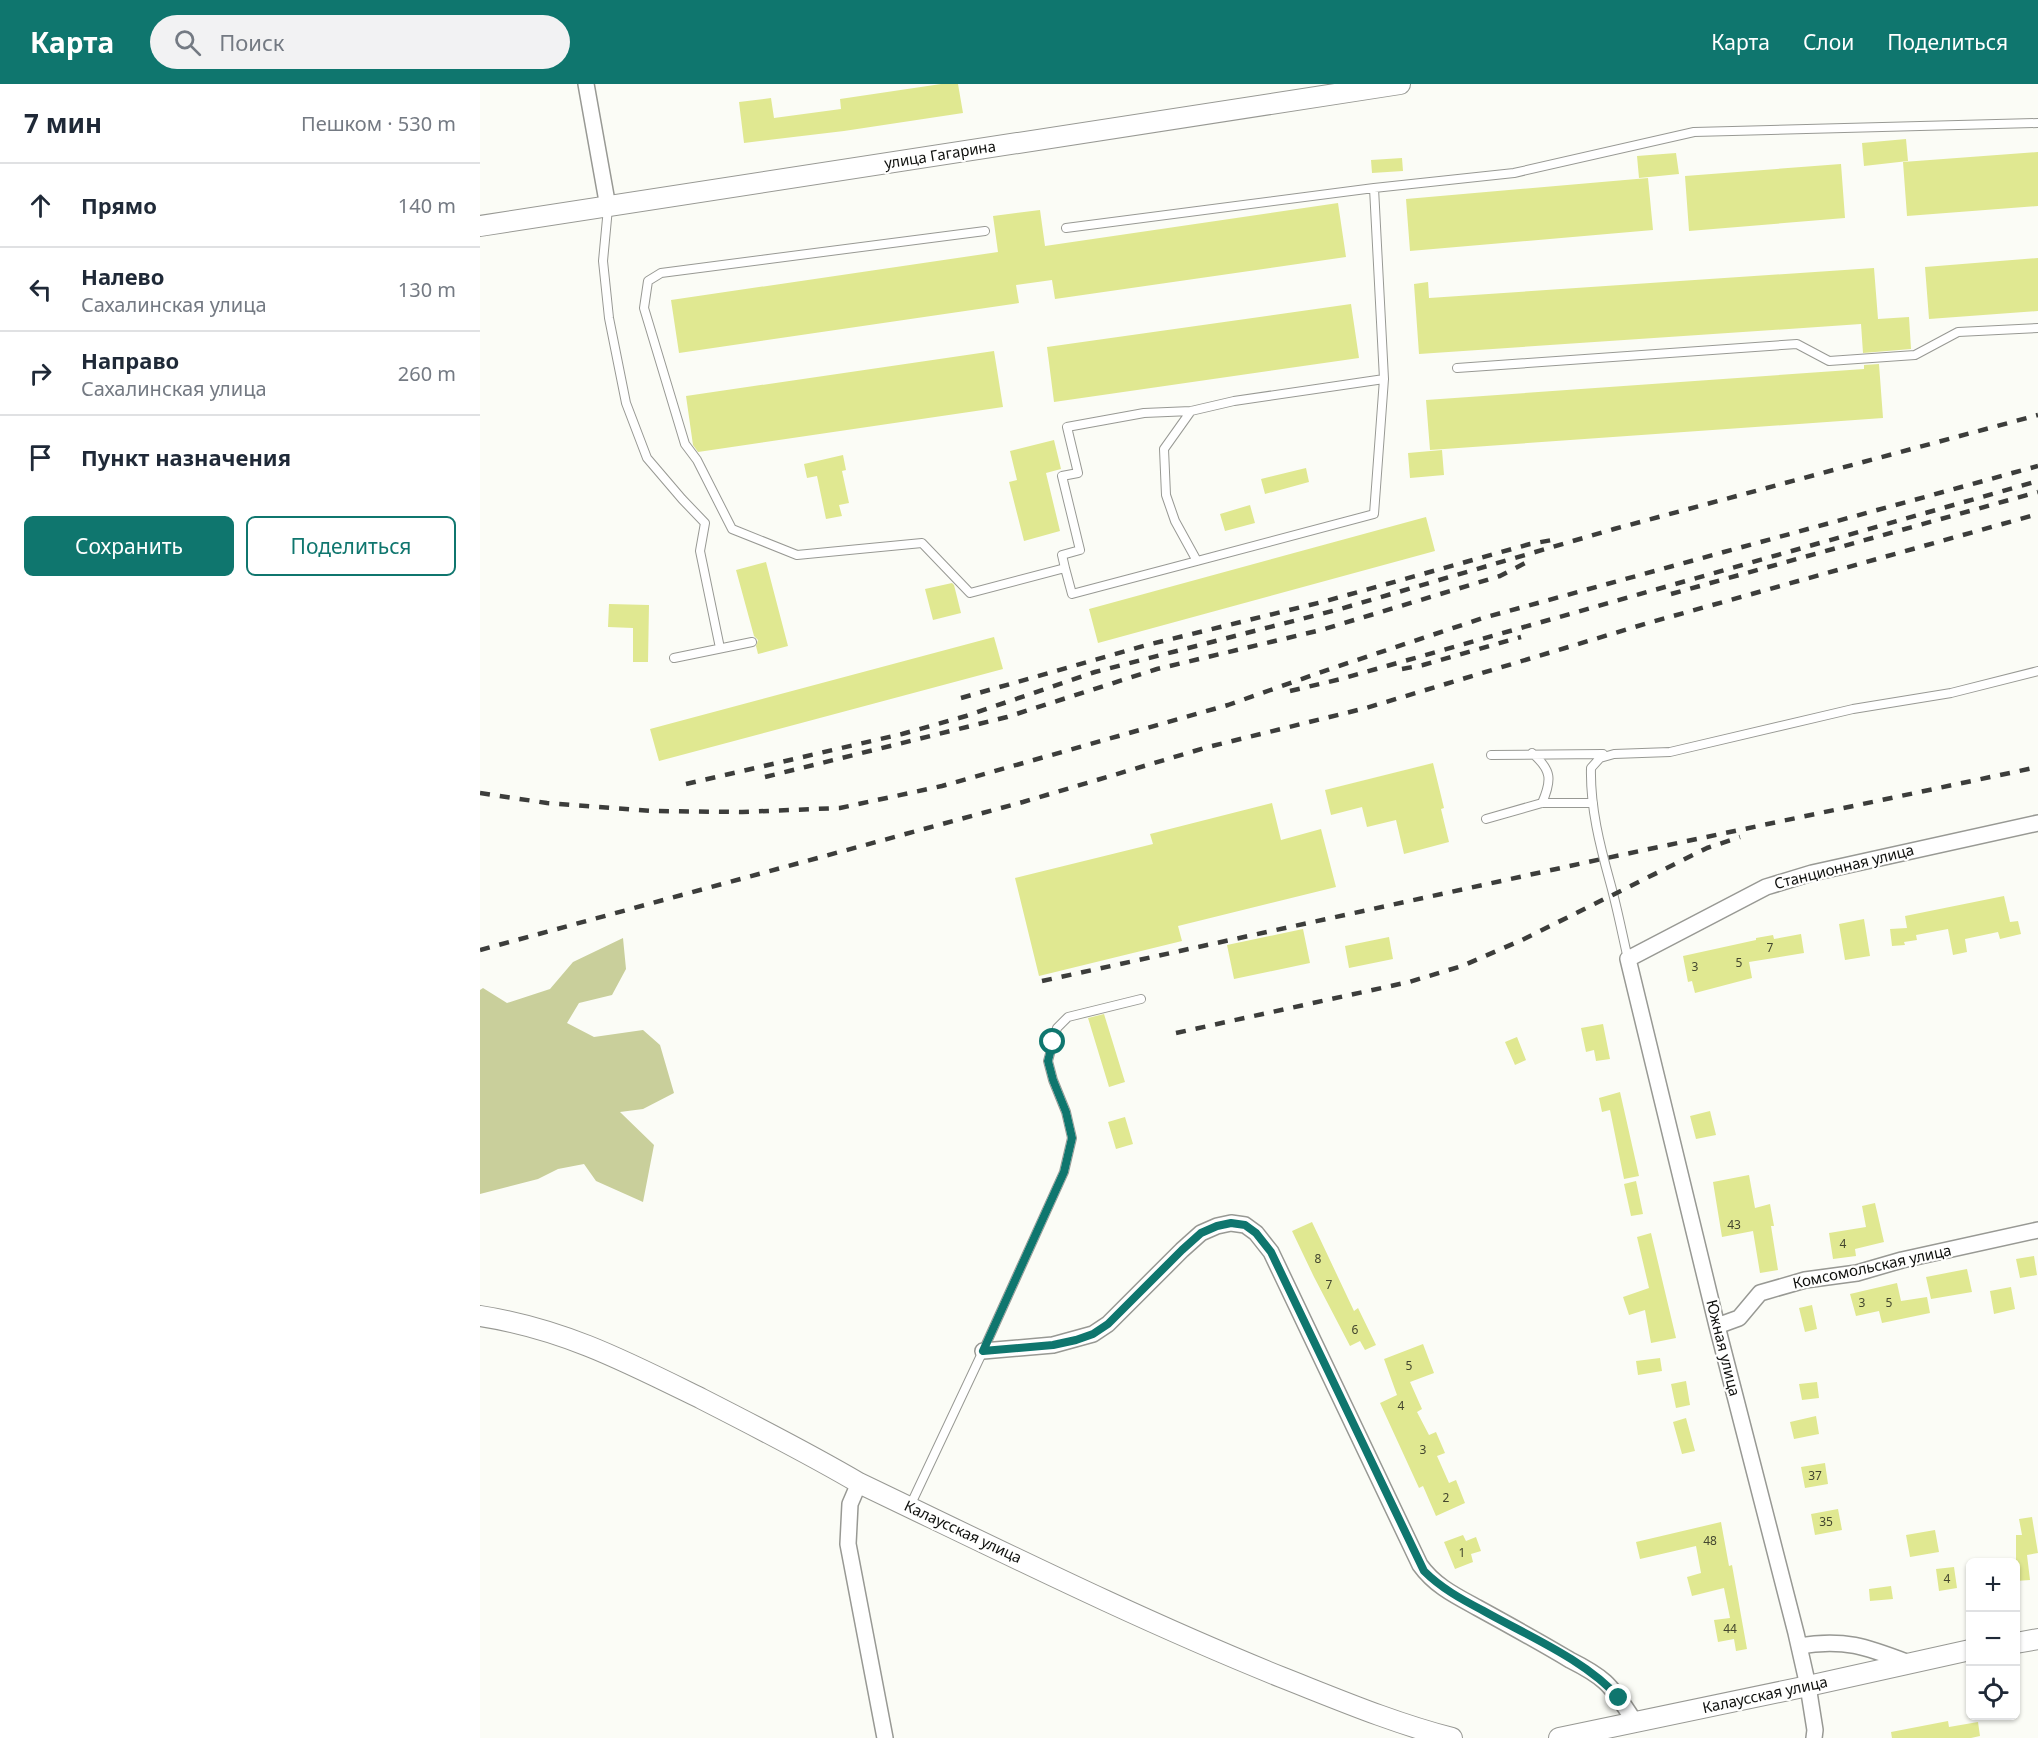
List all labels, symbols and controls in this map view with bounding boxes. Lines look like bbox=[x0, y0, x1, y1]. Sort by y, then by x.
search box bbox=[150, 15, 570, 69]
text: Карта bbox=[30, 23, 114, 61]
icon: search bbox=[171, 26, 204, 59]
text: Поиск bbox=[219, 27, 285, 57]
text: Карта bbox=[1711, 28, 1770, 56]
text: Слои bbox=[1803, 28, 1854, 56]
text: Поделиться bbox=[1887, 28, 2008, 56]
text: 7 мин bbox=[24, 105, 102, 141]
text: Пешком · 530 m bbox=[301, 110, 456, 137]
street label: улица Гагарина bbox=[883, 135, 997, 173]
icon: ahead bbox=[24, 189, 57, 222]
text: Прямо bbox=[81, 190, 157, 220]
text: 140 m bbox=[398, 192, 456, 219]
text: Налево bbox=[81, 261, 164, 291]
icon: left bbox=[24, 273, 57, 306]
text: 130 m bbox=[398, 276, 456, 303]
text: Сахалинская улица bbox=[81, 291, 267, 318]
text: Направо bbox=[81, 345, 179, 375]
icon: right bbox=[24, 357, 57, 390]
text: 260 m bbox=[398, 360, 456, 387]
text: Сахалинская улица bbox=[81, 375, 267, 402]
icon: arrive bbox=[24, 441, 57, 474]
text: Пункт назначения bbox=[81, 442, 291, 472]
button: Сохранить bbox=[24, 516, 234, 576]
button: Поделиться bbox=[246, 516, 456, 576]
street label: Станционная улица bbox=[1772, 839, 1916, 893]
house number: 7 bbox=[1767, 939, 1774, 956]
house number: 5 bbox=[1736, 954, 1743, 971]
house number: 3 bbox=[1692, 958, 1699, 975]
route start bbox=[1039, 1028, 1065, 1054]
house number: 43 bbox=[1727, 1216, 1741, 1233]
house number: 4 bbox=[1840, 1235, 1847, 1252]
street label: Комсомольская улица bbox=[1791, 1239, 1953, 1293]
house number: 8 bbox=[1315, 1250, 1322, 1267]
house number: 7 bbox=[1326, 1276, 1333, 1293]
house number: 3 bbox=[1859, 1294, 1866, 1311]
house number: 5 bbox=[1886, 1294, 1893, 1311]
street label: Южная улица bbox=[1702, 1297, 1746, 1398]
house number: 6 bbox=[1352, 1321, 1359, 1338]
house number: 5 bbox=[1406, 1357, 1413, 1374]
house number: 4 bbox=[1398, 1397, 1405, 1414]
house number: 3 bbox=[1420, 1441, 1427, 1458]
house number: 37 bbox=[1808, 1467, 1822, 1484]
house number: 2 bbox=[1443, 1489, 1450, 1506]
street label: Калаусская улица bbox=[901, 1495, 1025, 1567]
house number: 35 bbox=[1819, 1513, 1833, 1530]
house number: 48 bbox=[1703, 1532, 1717, 1549]
house number: 1 bbox=[1459, 1544, 1465, 1561]
map controls bbox=[1966, 1558, 2020, 1720]
button: + bbox=[1966, 1558, 2020, 1612]
house number: 4 bbox=[1944, 1570, 1951, 1587]
button: − bbox=[1966, 1612, 2020, 1666]
house number: 44 bbox=[1723, 1620, 1737, 1637]
button: locate bbox=[1966, 1666, 2020, 1720]
street label: Калаусская улица bbox=[1700, 1671, 1829, 1717]
route end bbox=[1605, 1684, 1631, 1710]

